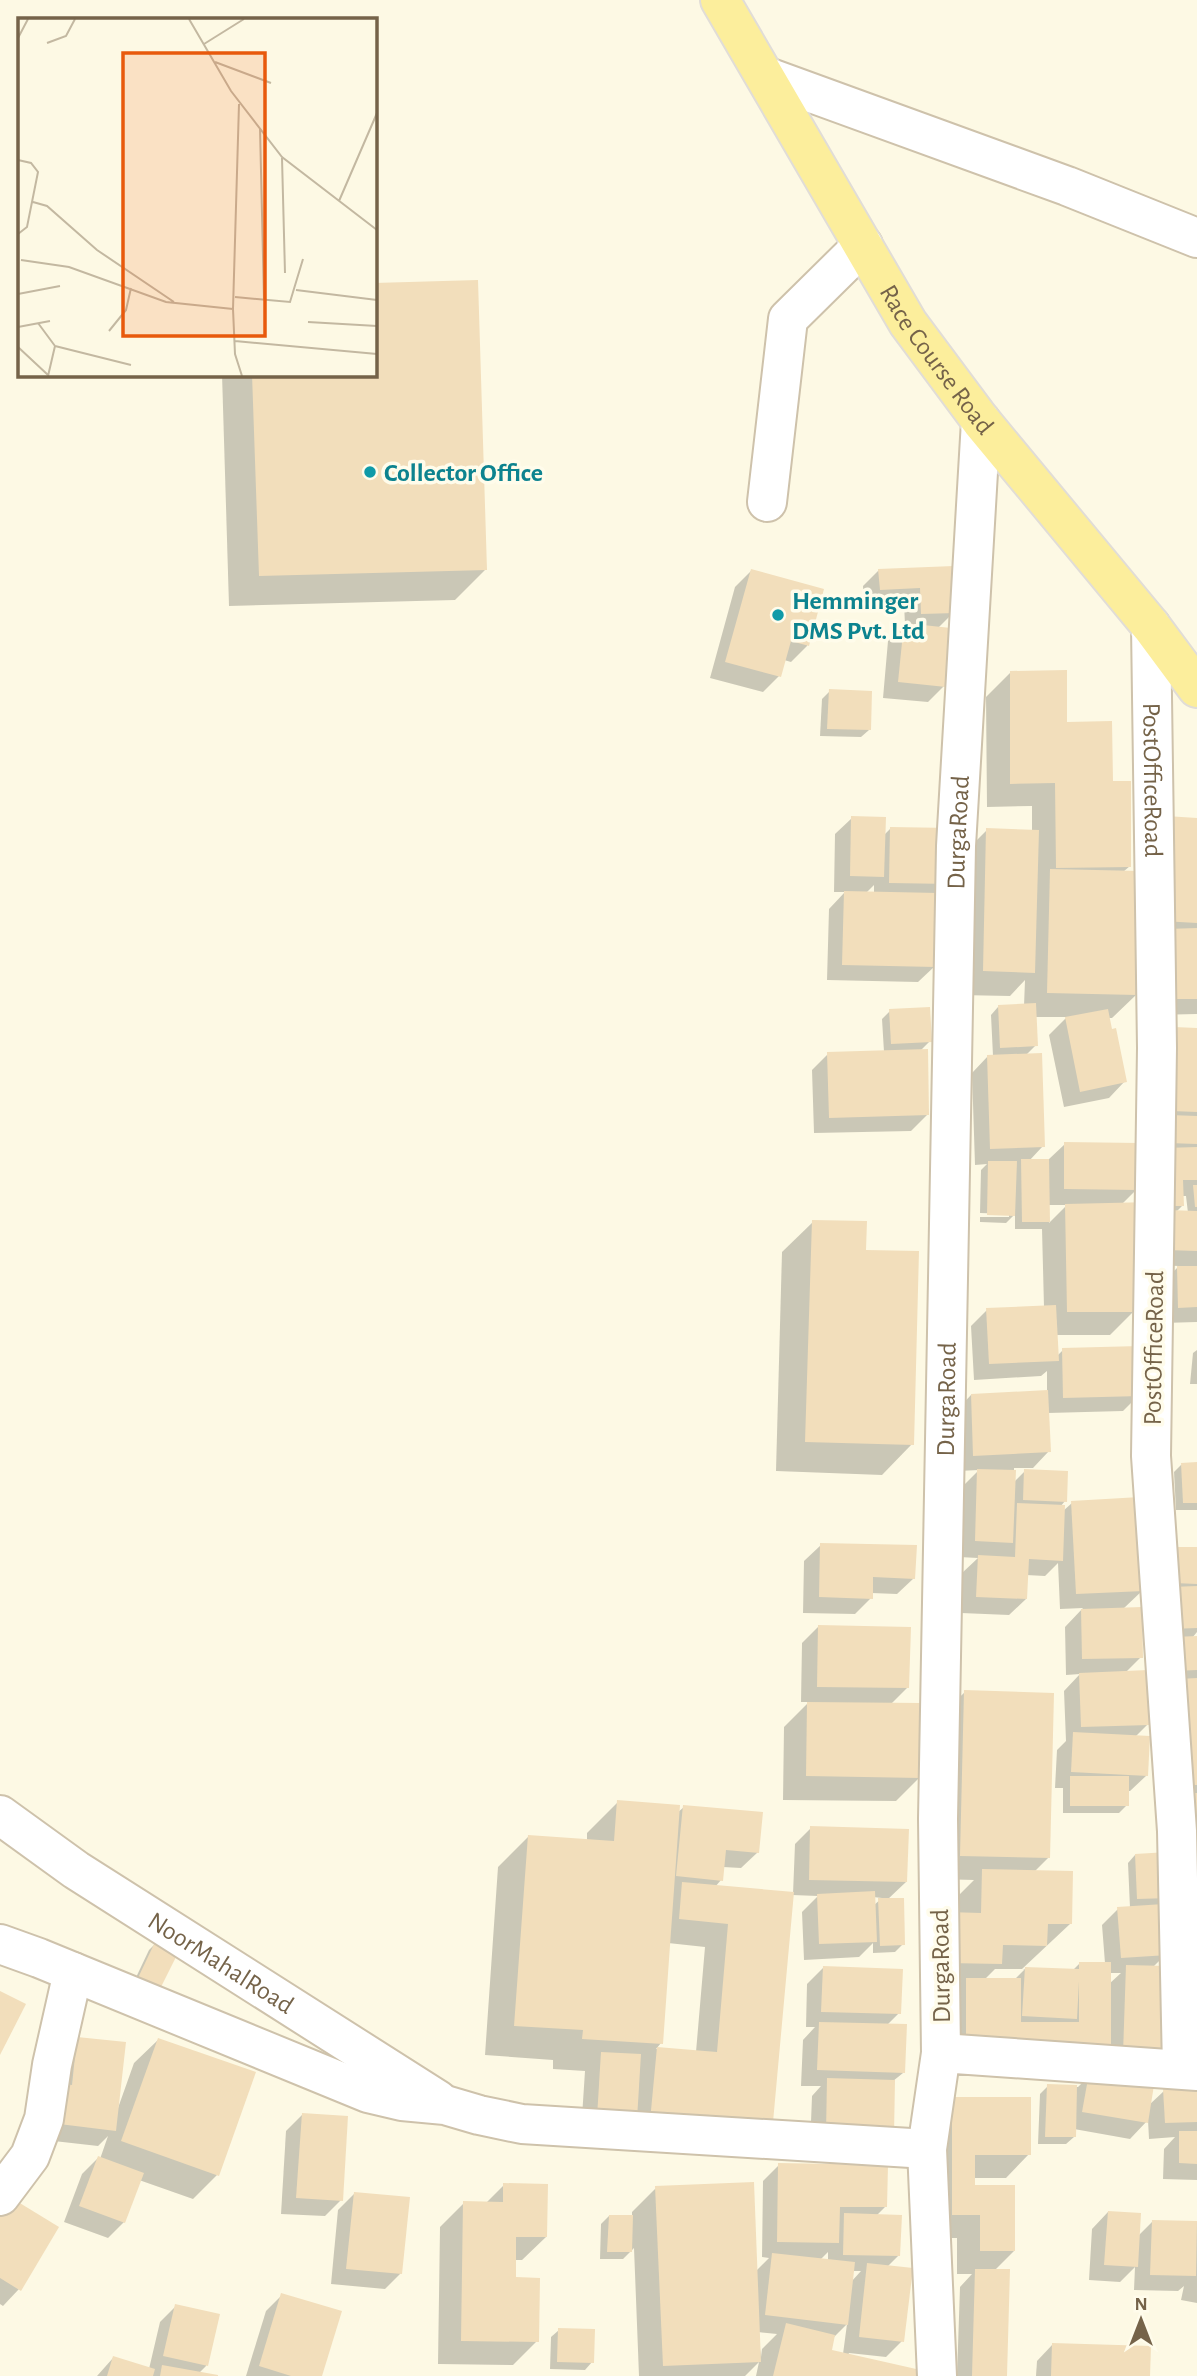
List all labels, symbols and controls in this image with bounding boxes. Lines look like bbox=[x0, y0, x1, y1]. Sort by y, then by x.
inset map bbox=[18, 18, 376, 376]
street label: Race Course Road bbox=[875, 280, 998, 440]
place label: Collector Office bbox=[384, 460, 543, 486]
marker: Collector Office bbox=[362, 464, 378, 480]
place label: Hemminger DMS Pvt. Ltd bbox=[792, 588, 925, 644]
marker: Hemminger DMS Pvt. Ltd bbox=[770, 607, 786, 623]
street label: PostOfficeRoad bbox=[1138, 702, 1166, 858]
street label: DurgaRoad bbox=[943, 775, 974, 890]
street label: PostOfficeRoad bbox=[1140, 1270, 1168, 1426]
street label: DurgaRoad bbox=[933, 1342, 961, 1457]
street label: NoorMahalRoad bbox=[143, 1907, 298, 2019]
street label: DurgaRoad bbox=[927, 1909, 955, 2023]
north arrow bbox=[1106, 2285, 1176, 2355]
text: N bbox=[1134, 2295, 1148, 2314]

